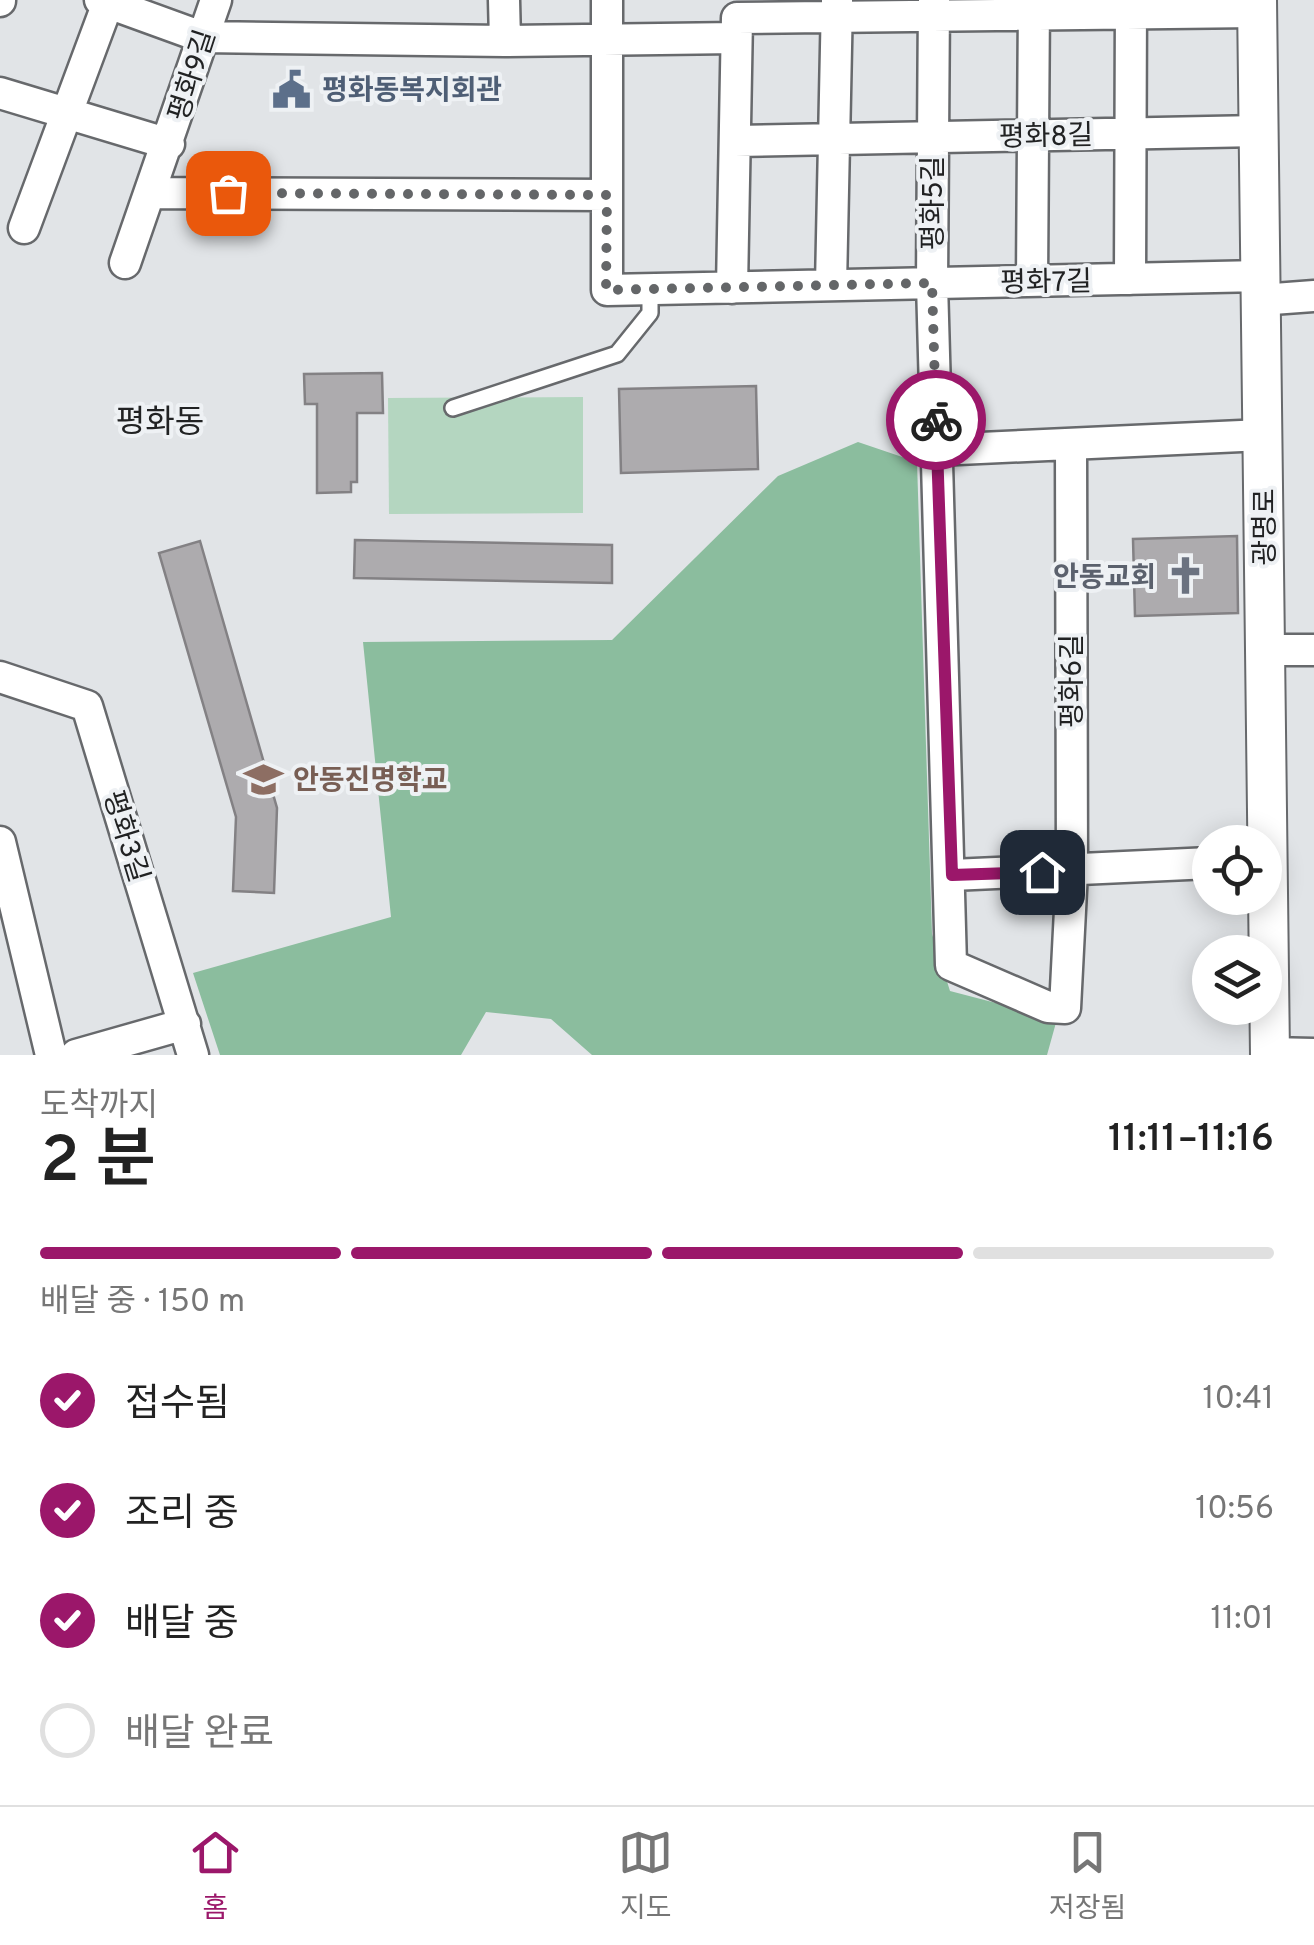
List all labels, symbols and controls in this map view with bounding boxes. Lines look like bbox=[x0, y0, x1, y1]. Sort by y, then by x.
street label: 평화9길 bbox=[162, 26, 225, 126]
public building icon: 평화동복지회관 bbox=[271, 68, 313, 110]
place label: 평화동복지회관 bbox=[322, 74, 502, 110]
street label: 평화8길 bbox=[999, 119, 1094, 157]
pin bbox=[186, 151, 271, 236]
street label: 평화5길 bbox=[917, 156, 953, 250]
icon: bag bbox=[201, 166, 256, 221]
street label: 평화7길 bbox=[1000, 265, 1092, 303]
courier bbox=[886, 370, 986, 470]
icon: bike bbox=[909, 393, 964, 448]
district label: 평화동 bbox=[116, 404, 204, 444]
street label: 광명로 bbox=[1249, 488, 1285, 566]
church icon: 안동교회 bbox=[1165, 555, 1207, 597]
place label: 안동교회 bbox=[1053, 561, 1156, 597]
street label: 평화6길 bbox=[1056, 634, 1092, 728]
school or university icon: 안동진명학교 bbox=[242, 758, 284, 800]
place label: 안동진명학교 bbox=[293, 764, 448, 800]
street label: 평화3길 bbox=[93, 787, 155, 887]
map controls bbox=[1192, 825, 1282, 1025]
button: locate bbox=[1192, 825, 1282, 915]
pin bbox=[1000, 830, 1085, 915]
icon: home bbox=[1015, 845, 1070, 900]
button: layers bbox=[1192, 935, 1282, 1025]
text: 도착까지 bbox=[40, 1087, 158, 1127]
text: 11:11–11:16 bbox=[1108, 1116, 1274, 1165]
text: 2 분 bbox=[40, 1123, 155, 1205]
text: 배달 중 · 150 m bbox=[40, 1283, 245, 1323]
icon: check bbox=[40, 1373, 95, 1428]
text: 10:41 bbox=[1203, 1380, 1274, 1420]
text: 접수됨 bbox=[125, 1381, 230, 1430]
icon: check bbox=[40, 1483, 95, 1538]
text: 10:56 bbox=[1195, 1490, 1274, 1530]
text: 조리 중 bbox=[125, 1491, 239, 1540]
icon: check bbox=[40, 1593, 95, 1648]
text: 11:01 bbox=[1210, 1600, 1274, 1640]
text: 배달 중 bbox=[125, 1601, 239, 1650]
text: 배달 완료 bbox=[125, 1711, 274, 1760]
tab: 홈 bbox=[188, 1825, 243, 1928]
tab: 지도 bbox=[618, 1825, 673, 1928]
tab: 저장됨 bbox=[1049, 1825, 1126, 1928]

